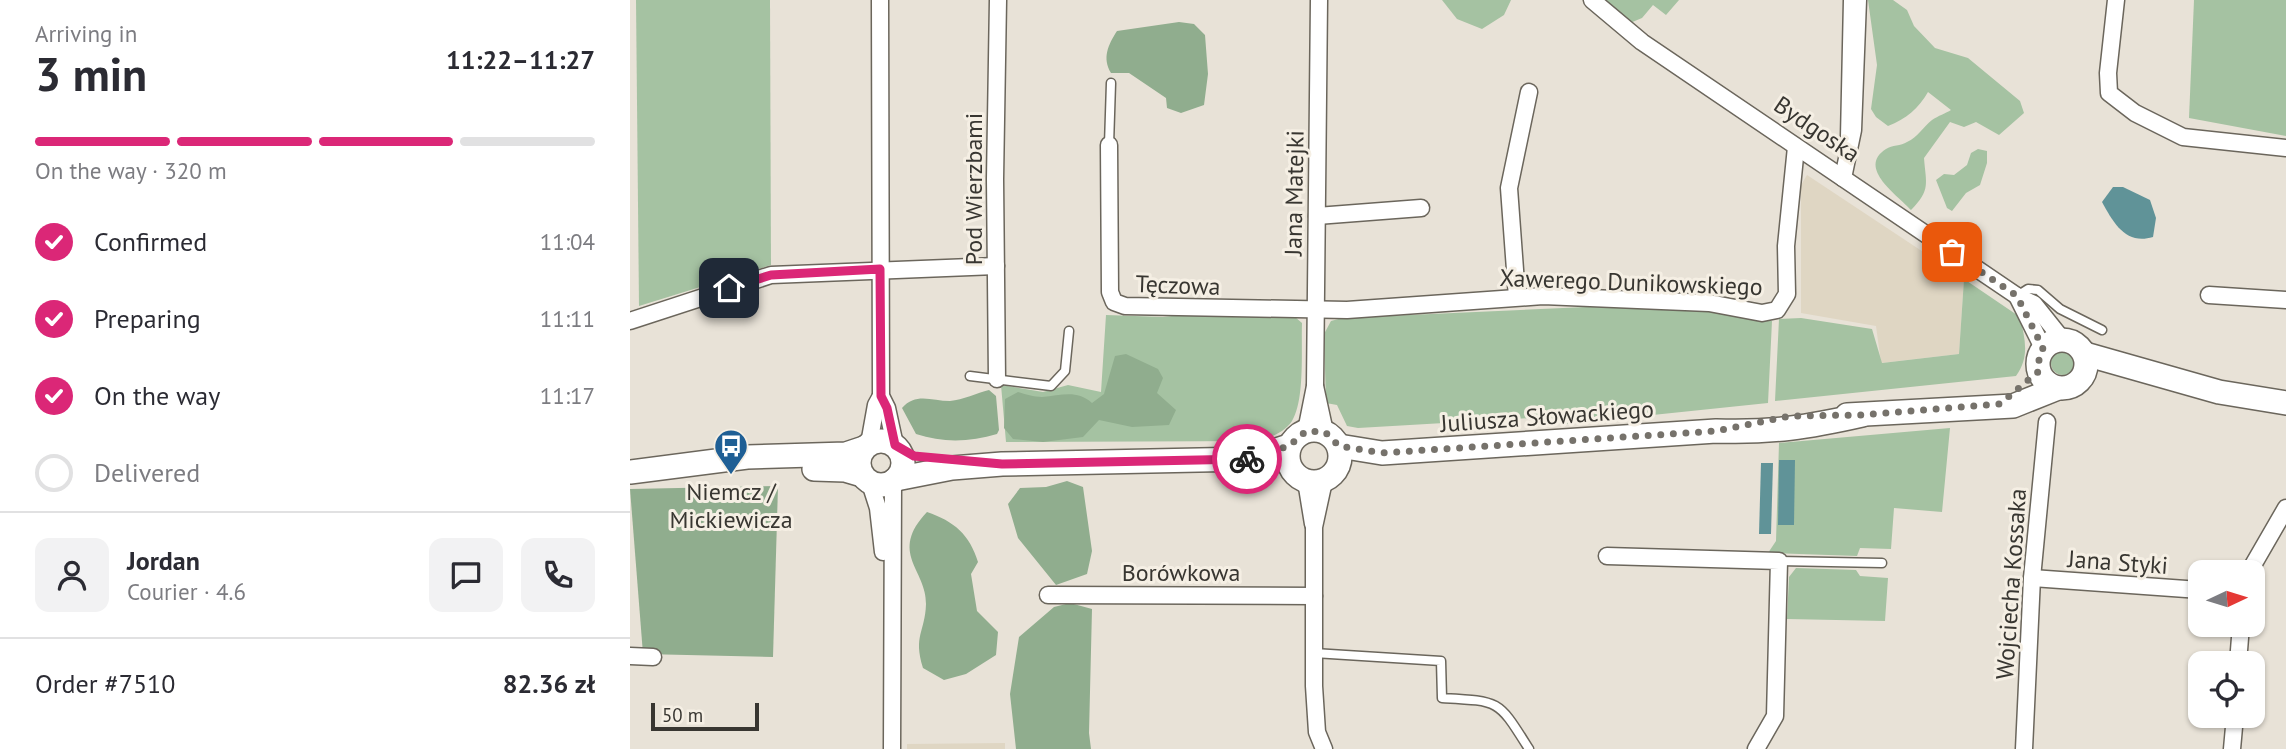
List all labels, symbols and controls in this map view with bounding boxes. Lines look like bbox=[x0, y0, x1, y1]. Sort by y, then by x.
text: Arriving in bbox=[35, 19, 137, 48]
text: 11:22–11:27 bbox=[446, 43, 595, 76]
text: 3 min bbox=[35, 44, 147, 104]
street label: Bydgoska bbox=[1768, 89, 1866, 169]
street label: Pod Wierzbami bbox=[958, 113, 989, 265]
street label: Jana Matejki bbox=[1277, 130, 1311, 257]
text: On the way · 320 m bbox=[35, 156, 227, 185]
pin bbox=[1922, 222, 1982, 282]
icon: check bbox=[35, 223, 73, 261]
text: Confirmed bbox=[94, 225, 207, 258]
text: 11:04 bbox=[540, 227, 595, 256]
icon: bag bbox=[1933, 233, 1971, 271]
pin bbox=[699, 258, 759, 318]
street label: Xawerego Dunikowskiego bbox=[1499, 262, 1763, 302]
street label: Tęczowa bbox=[1135, 268, 1221, 302]
icon: home bbox=[710, 269, 748, 307]
icon: check bbox=[35, 300, 73, 338]
text: Preparing bbox=[94, 302, 201, 335]
text: 11:11 bbox=[540, 304, 595, 333]
icon: check bbox=[35, 377, 73, 415]
text: On the way bbox=[94, 379, 220, 412]
text: 11:17 bbox=[540, 381, 595, 410]
street label: Juliusza Słowackiego bbox=[1438, 393, 1655, 439]
courier bbox=[1212, 424, 1282, 494]
bus stop icon: Niemcz / Mickiewicza bbox=[712, 427, 750, 476]
icon: bike bbox=[1228, 440, 1266, 478]
text: Delivered bbox=[94, 456, 200, 489]
place label: Niemcz / Mickiewicza bbox=[669, 476, 793, 535]
street label: Wojciecha Kossaka bbox=[1989, 487, 2033, 681]
button: person bbox=[35, 538, 109, 612]
button: chat bbox=[429, 538, 503, 612]
button: phone bbox=[521, 538, 595, 612]
street label: Jana Styki bbox=[2066, 543, 2169, 581]
text: Jordan bbox=[127, 544, 200, 577]
street label: Borówkowa bbox=[1122, 557, 1240, 588]
north arrow bbox=[2188, 560, 2264, 637]
map controls bbox=[2188, 560, 2265, 728]
text: Courier · 4.6 bbox=[127, 577, 246, 606]
button: locate bbox=[2188, 651, 2265, 728]
text: Order #7510 bbox=[35, 667, 175, 700]
text: 82.36 zł bbox=[503, 667, 595, 700]
scale bar bbox=[651, 700, 760, 732]
text: 50 m bbox=[662, 703, 703, 727]

